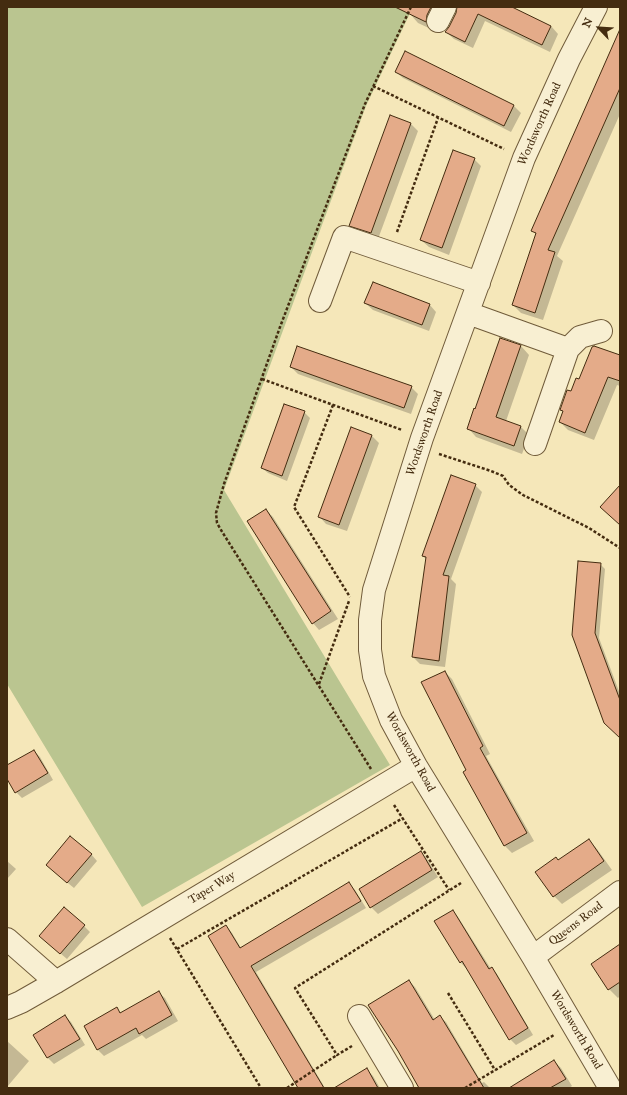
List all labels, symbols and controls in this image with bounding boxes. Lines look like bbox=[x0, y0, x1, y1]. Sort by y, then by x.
north arrow bbox=[579, 8, 619, 48]
text: N bbox=[580, 16, 596, 30]
street label: Wordsworth Road bbox=[515, 80, 565, 168]
street label: Wordsworth Road bbox=[404, 388, 446, 478]
street label: Wordsworth Road bbox=[382, 709, 438, 795]
street label: Taper Way bbox=[186, 868, 238, 908]
street label: Queens Road bbox=[546, 899, 606, 949]
street label: Wordsworth Road bbox=[547, 988, 605, 1072]

